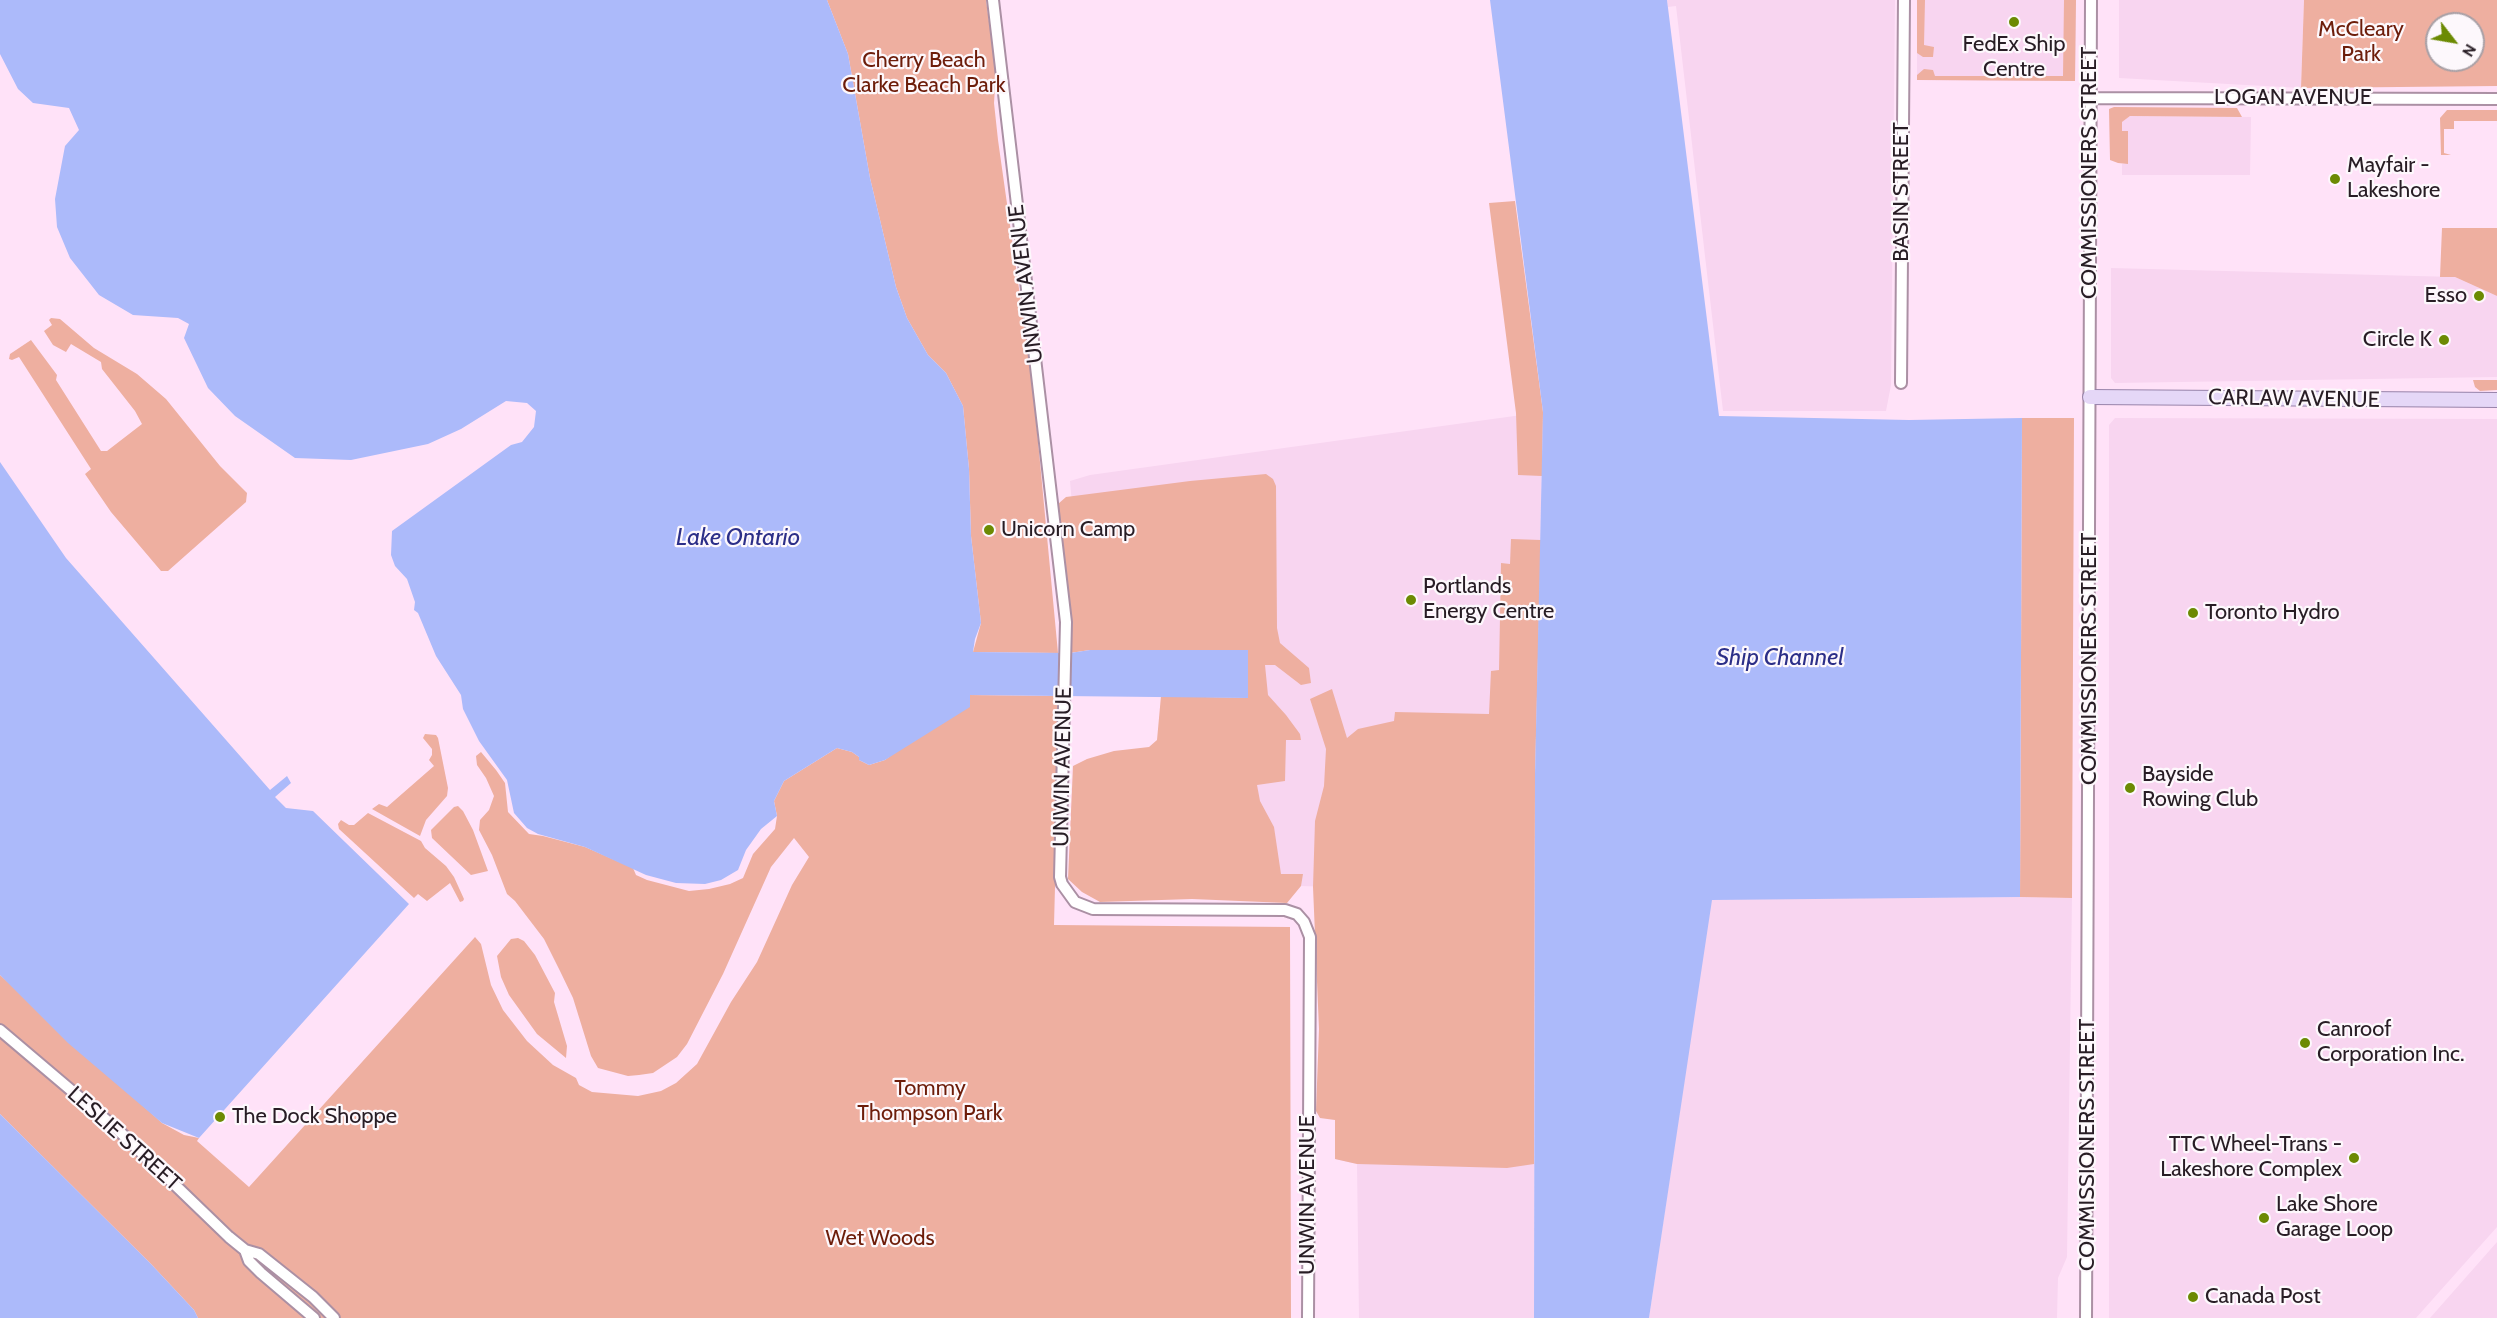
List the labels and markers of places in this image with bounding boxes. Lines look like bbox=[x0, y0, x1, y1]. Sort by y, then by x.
marker: FedEx Ship Centre bbox=[2007, 15, 2021, 29]
place label: FedEx Ship Centre bbox=[1963, 32, 2065, 84]
place label: Mayfair - Lakeshore bbox=[2347, 153, 2440, 204]
marker: Mayfair - Lakeshore bbox=[2328, 172, 2342, 186]
place label: Esso bbox=[2425, 283, 2467, 309]
marker: Esso bbox=[2472, 289, 2486, 303]
place label: Circle K bbox=[2363, 327, 2432, 353]
marker: Circle K bbox=[2437, 333, 2451, 347]
place label: Unicorn Camp bbox=[1001, 517, 1135, 543]
marker: Unicorn Camp bbox=[982, 523, 996, 537]
place label: Portlands Energy Centre bbox=[1423, 574, 1554, 626]
marker: Portlands Energy Centre bbox=[1404, 593, 1418, 607]
place label: Toronto Hydro bbox=[2205, 600, 2340, 626]
marker: Toronto Hydro bbox=[2186, 606, 2200, 620]
place label: Bayside Rowing Club bbox=[2142, 762, 2258, 813]
marker: Bayside Rowing Club bbox=[2123, 781, 2137, 795]
place label: Canroof Corporation Inc. bbox=[2317, 1017, 2464, 1068]
marker: Canroof Corporation Inc. bbox=[2298, 1036, 2312, 1050]
place label: The Dock Shoppe bbox=[232, 1104, 397, 1130]
marker: The Dock Shoppe bbox=[213, 1110, 227, 1124]
place label: TTC Wheel-Trans - Lakeshore Complex bbox=[2160, 1132, 2342, 1184]
marker: TTC Wheel-Trans - Lakeshore Complex bbox=[2347, 1151, 2361, 1165]
place label: Lake Shore Garage Loop bbox=[2276, 1192, 2393, 1244]
marker: Lake Shore Garage Loop bbox=[2257, 1211, 2271, 1225]
place label: Canada Post bbox=[2205, 1284, 2321, 1310]
marker: Canada Post bbox=[2186, 1290, 2200, 1304]

